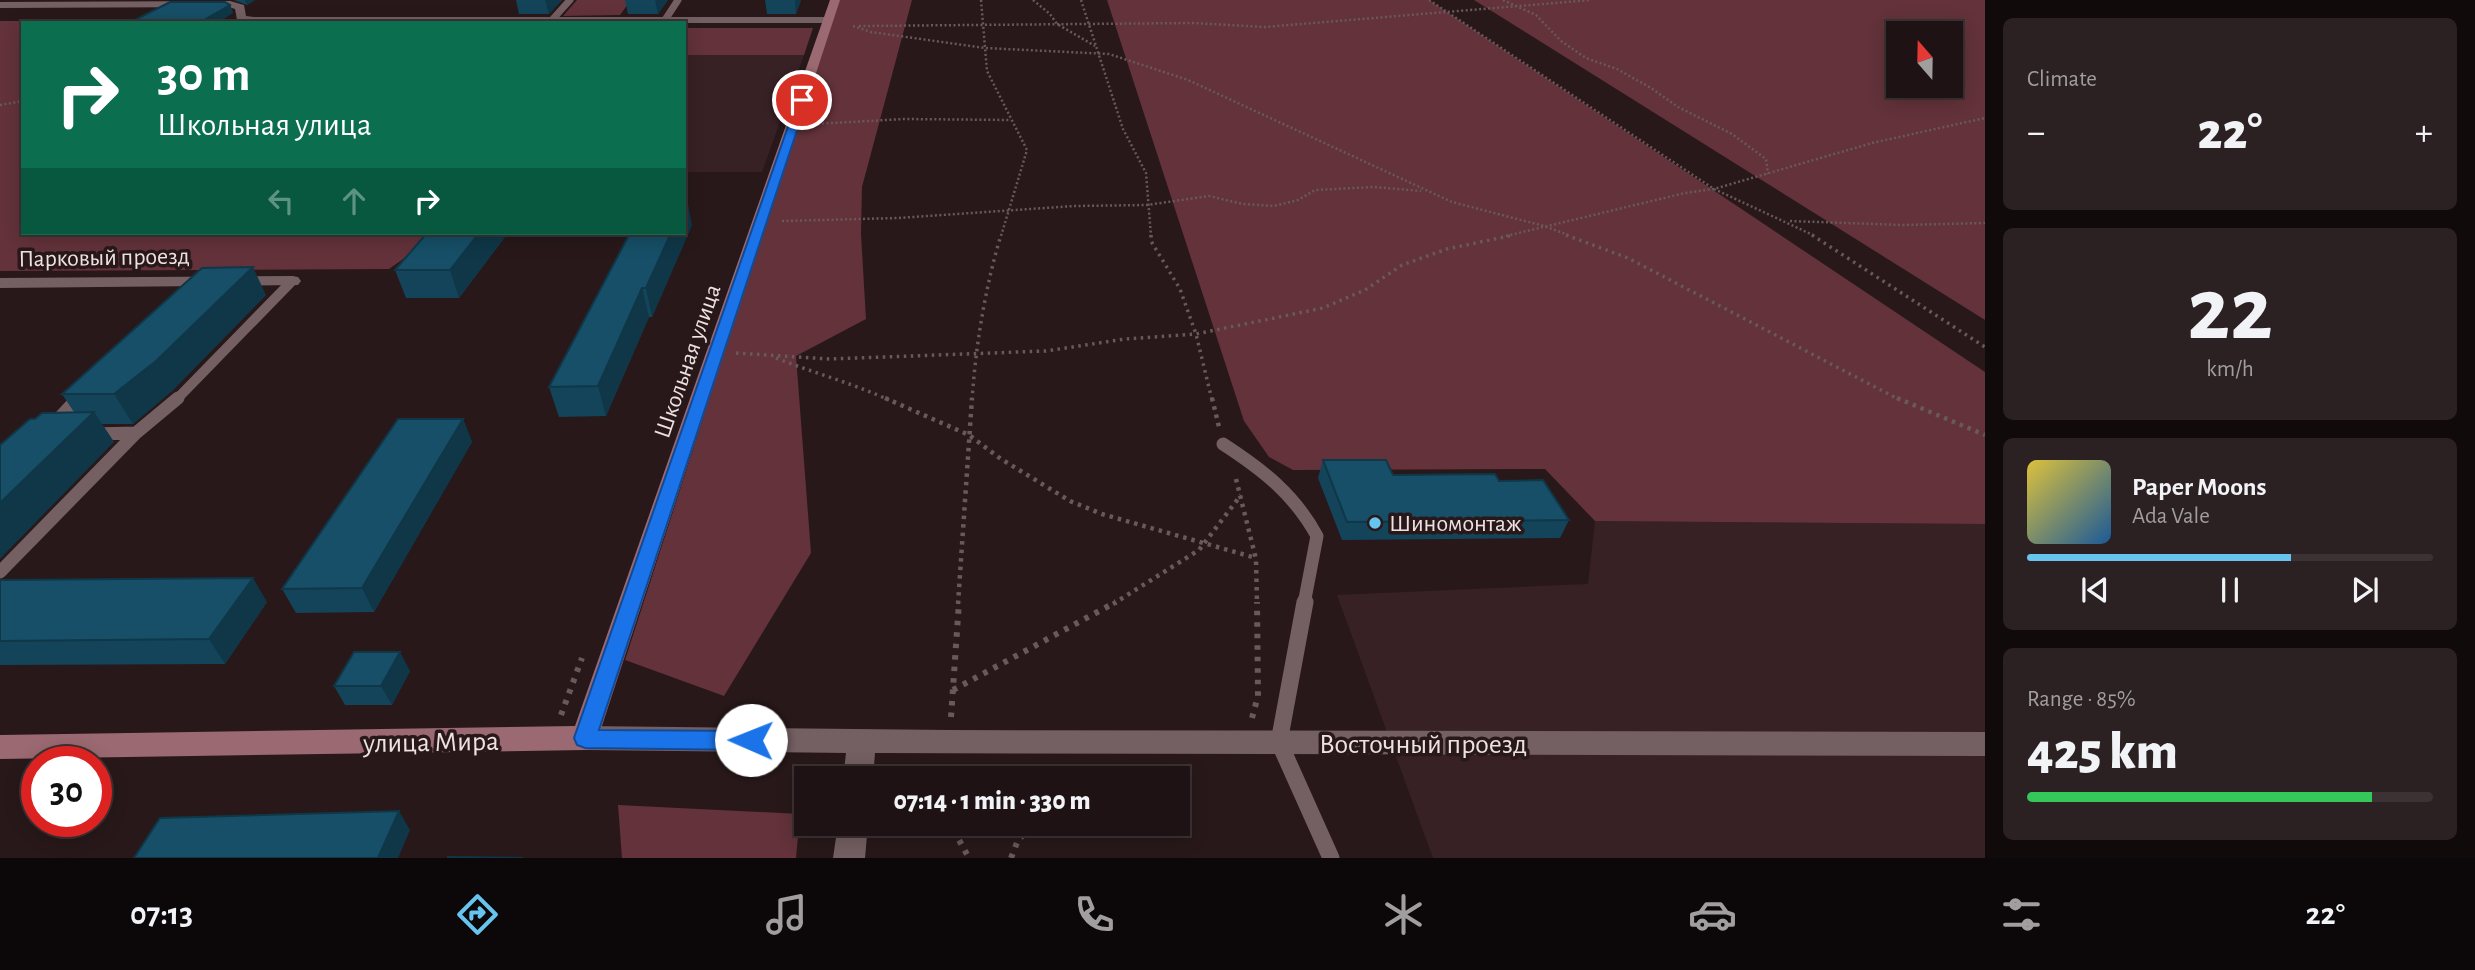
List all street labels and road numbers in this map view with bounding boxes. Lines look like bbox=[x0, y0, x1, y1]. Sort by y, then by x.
street label: Парковый проезд bbox=[18, 245, 190, 271]
street label: Школьная улица bbox=[650, 281, 725, 441]
street label: улица Мира bbox=[362, 728, 499, 758]
street label: Восточный проезд bbox=[1319, 731, 1527, 759]

